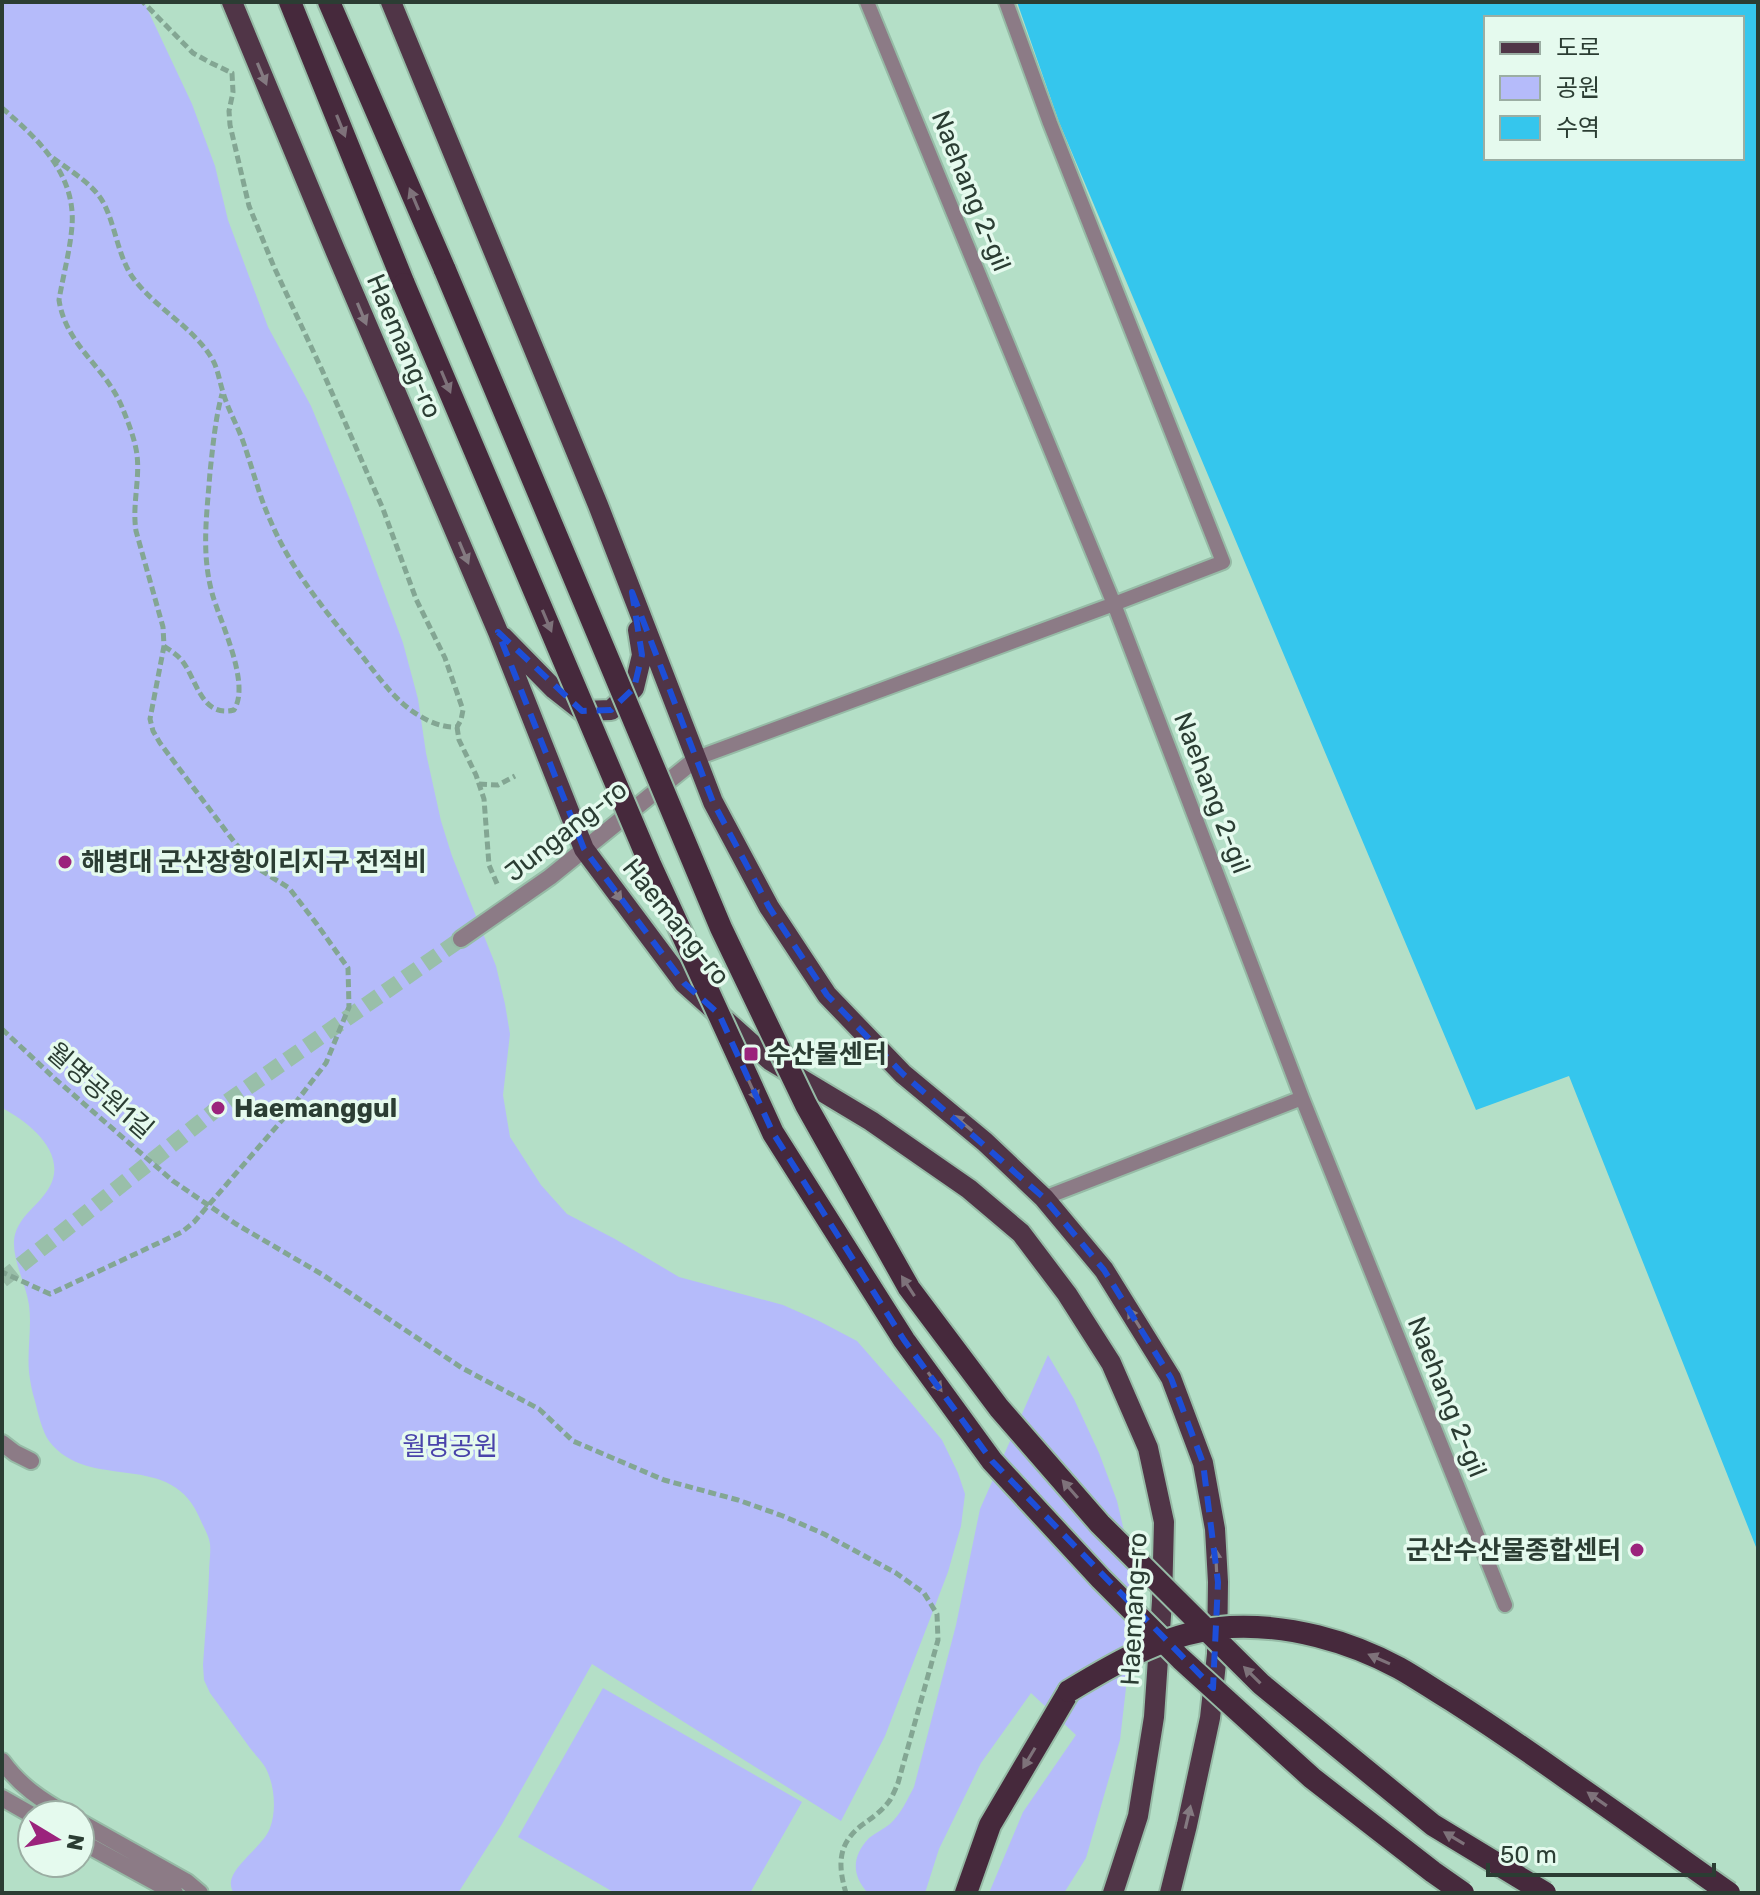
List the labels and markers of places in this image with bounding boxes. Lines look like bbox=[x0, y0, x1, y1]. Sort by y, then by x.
place label: 해병대 군산장항이리지구 전적비 bbox=[81, 847, 427, 878]
marker: 해병대 군산장항이리지구 전적비 bbox=[56, 853, 74, 871]
place label: 수산물센터 bbox=[767, 1039, 887, 1070]
marker: 수산물센터 bbox=[742, 1045, 760, 1063]
place label: Haemanggul bbox=[234, 1093, 397, 1124]
marker: Haemanggul bbox=[209, 1099, 227, 1117]
place label: 군산수산물종합센터 bbox=[1406, 1535, 1621, 1566]
marker: 군산수산물종합센터 bbox=[1628, 1541, 1646, 1559]

